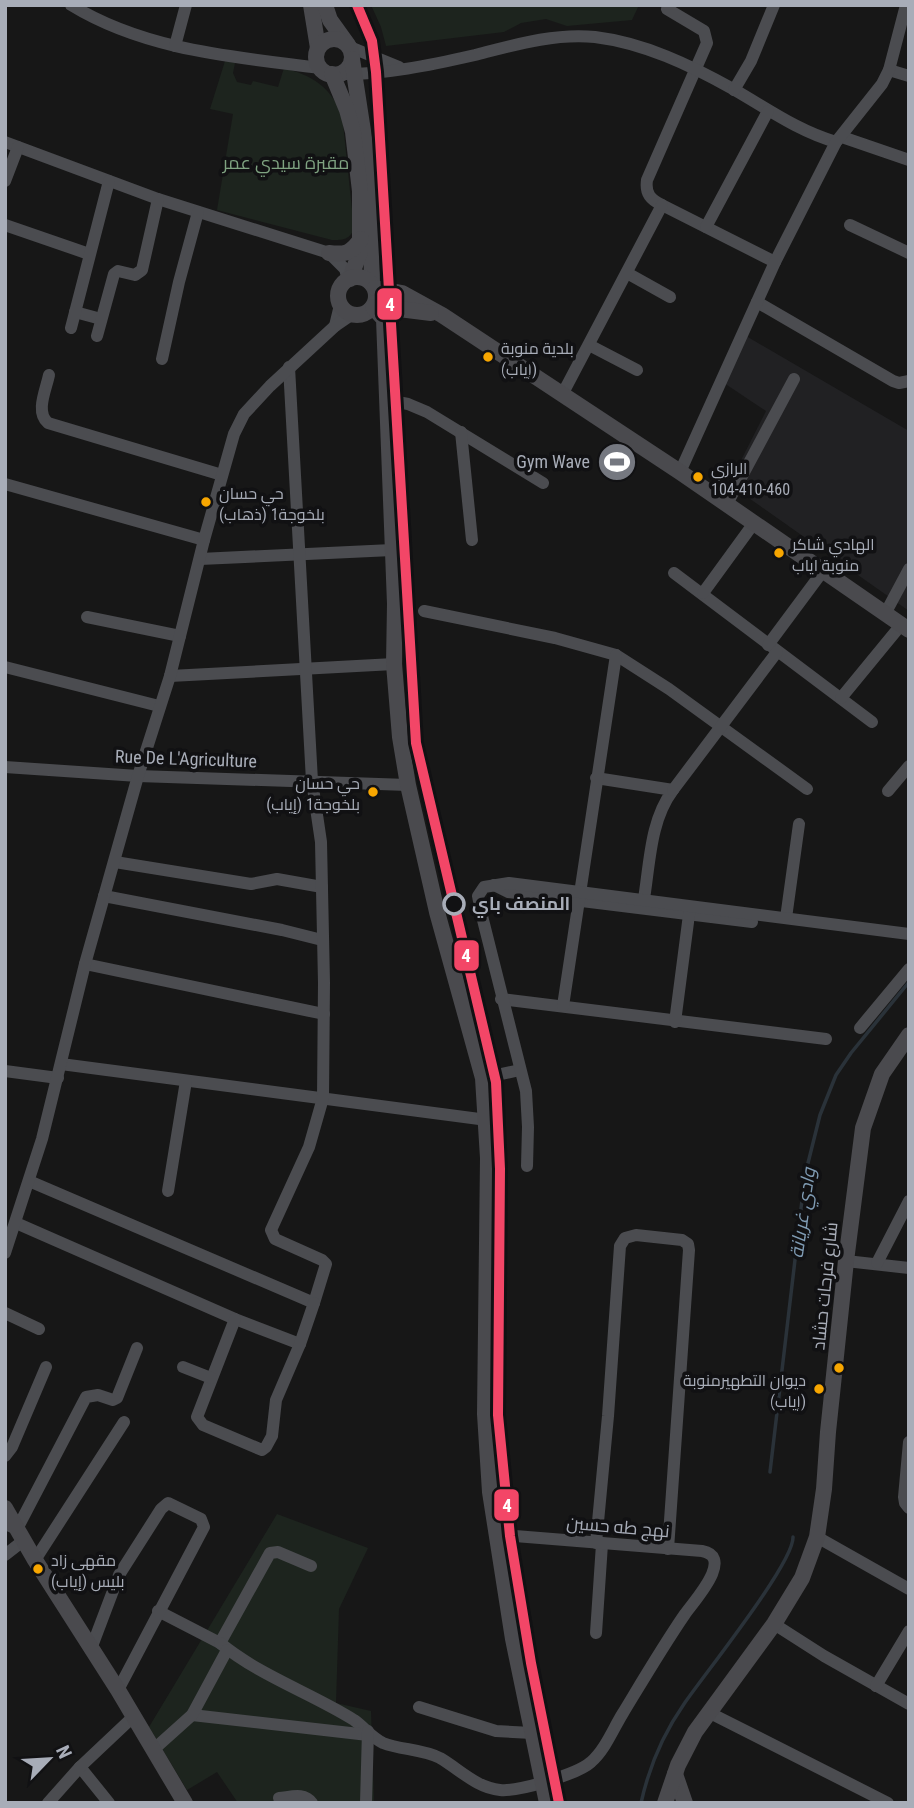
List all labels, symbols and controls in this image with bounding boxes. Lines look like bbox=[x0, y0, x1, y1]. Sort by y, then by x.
park label: مقبرة سيدي عمر bbox=[222, 152, 349, 177]
line badge: 4 bbox=[376, 287, 403, 321]
text: 4 bbox=[385, 293, 395, 316]
place label: بلدية منوبة (إياب) bbox=[501, 339, 574, 379]
marker: بلدية منوبة (إياب) bbox=[481, 350, 495, 364]
sports icon: Gym Wave bbox=[596, 441, 638, 483]
place label: Gym Wave bbox=[516, 451, 590, 472]
place label: الرازي 104-410-460 bbox=[711, 459, 790, 499]
marker: الرازي 104-410-460 bbox=[691, 470, 705, 484]
place label: حي حسان بلخوجة1 (ذهاب) bbox=[219, 484, 325, 524]
marker: حي حسان بلخوجة1 (ذهاب) bbox=[199, 495, 213, 509]
place label: الهادي شاكر منوبة اياب bbox=[791, 535, 874, 575]
marker: الهادي شاكر منوبة اياب bbox=[772, 546, 786, 560]
street label: Rue De L'Agriculture bbox=[115, 746, 257, 771]
place label: حي حسان بلخوجة1 (إياب) bbox=[266, 774, 360, 814]
marker: حي حسان بلخوجة1 (إياب) bbox=[366, 785, 380, 799]
marker: المنصف باي bbox=[443, 893, 465, 915]
place label: المنصف باي bbox=[472, 893, 570, 918]
line badge: 4 bbox=[453, 939, 480, 972]
text: 4 bbox=[461, 944, 471, 967]
water label: وادي غريانة bbox=[785, 1165, 824, 1260]
street label: شارع فرحات حشاد bbox=[807, 1221, 844, 1351]
unlabelled marker bbox=[832, 1361, 846, 1375]
place label: ديوان التطهيرمنوبة (إياب) bbox=[683, 1371, 806, 1411]
marker: ديوان التطهيرمنوبة (إياب) bbox=[812, 1382, 826, 1396]
line badge: 4 bbox=[493, 1488, 520, 1522]
text: 4 bbox=[502, 1494, 512, 1517]
street label: نهج طه حسين bbox=[565, 1512, 670, 1543]
place label: مقهى زاد بليس (إياب) bbox=[51, 1551, 125, 1592]
marker: مقهى زاد بليس (إياب) bbox=[31, 1562, 45, 1576]
north arrow bbox=[14, 1724, 84, 1794]
text: N bbox=[51, 1742, 77, 1762]

